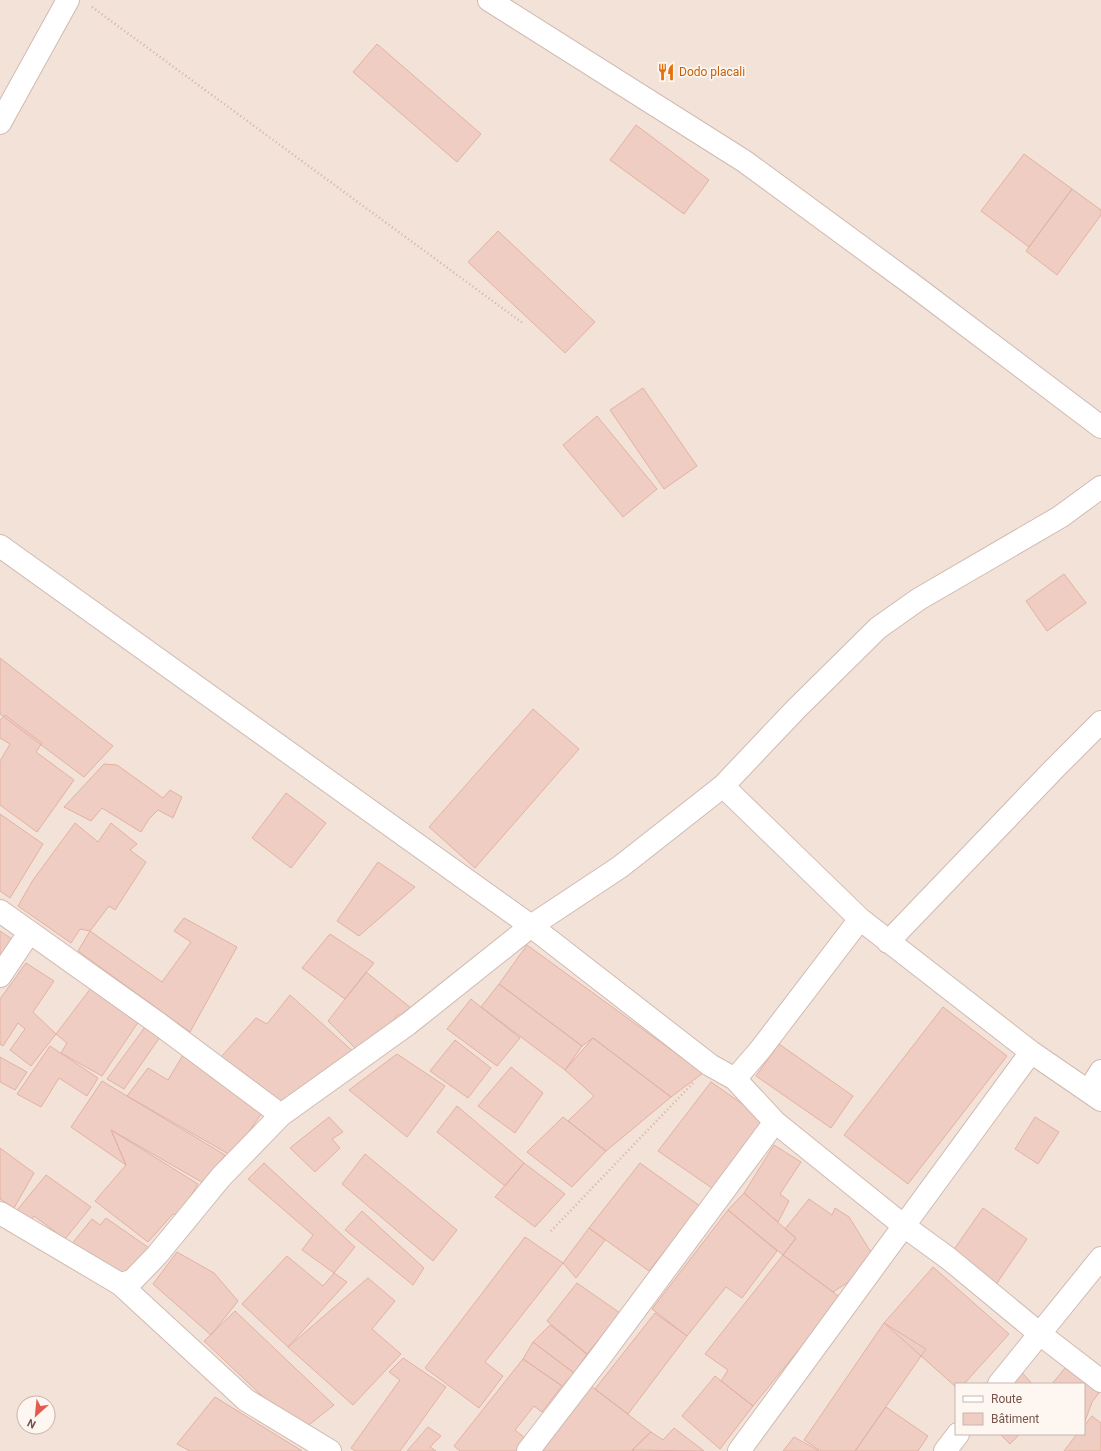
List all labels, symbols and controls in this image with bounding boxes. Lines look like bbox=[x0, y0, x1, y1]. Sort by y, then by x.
restaurant icon: Dodo placali bbox=[656, 62, 676, 82]
place label: Dodo placali bbox=[679, 65, 745, 79]
legend bbox=[955, 1383, 1085, 1435]
text: Route bbox=[991, 1392, 1022, 1406]
north arrow bbox=[16, 1395, 56, 1435]
text: Bâtiment bbox=[991, 1412, 1039, 1426]
text: N bbox=[25, 1416, 38, 1431]

